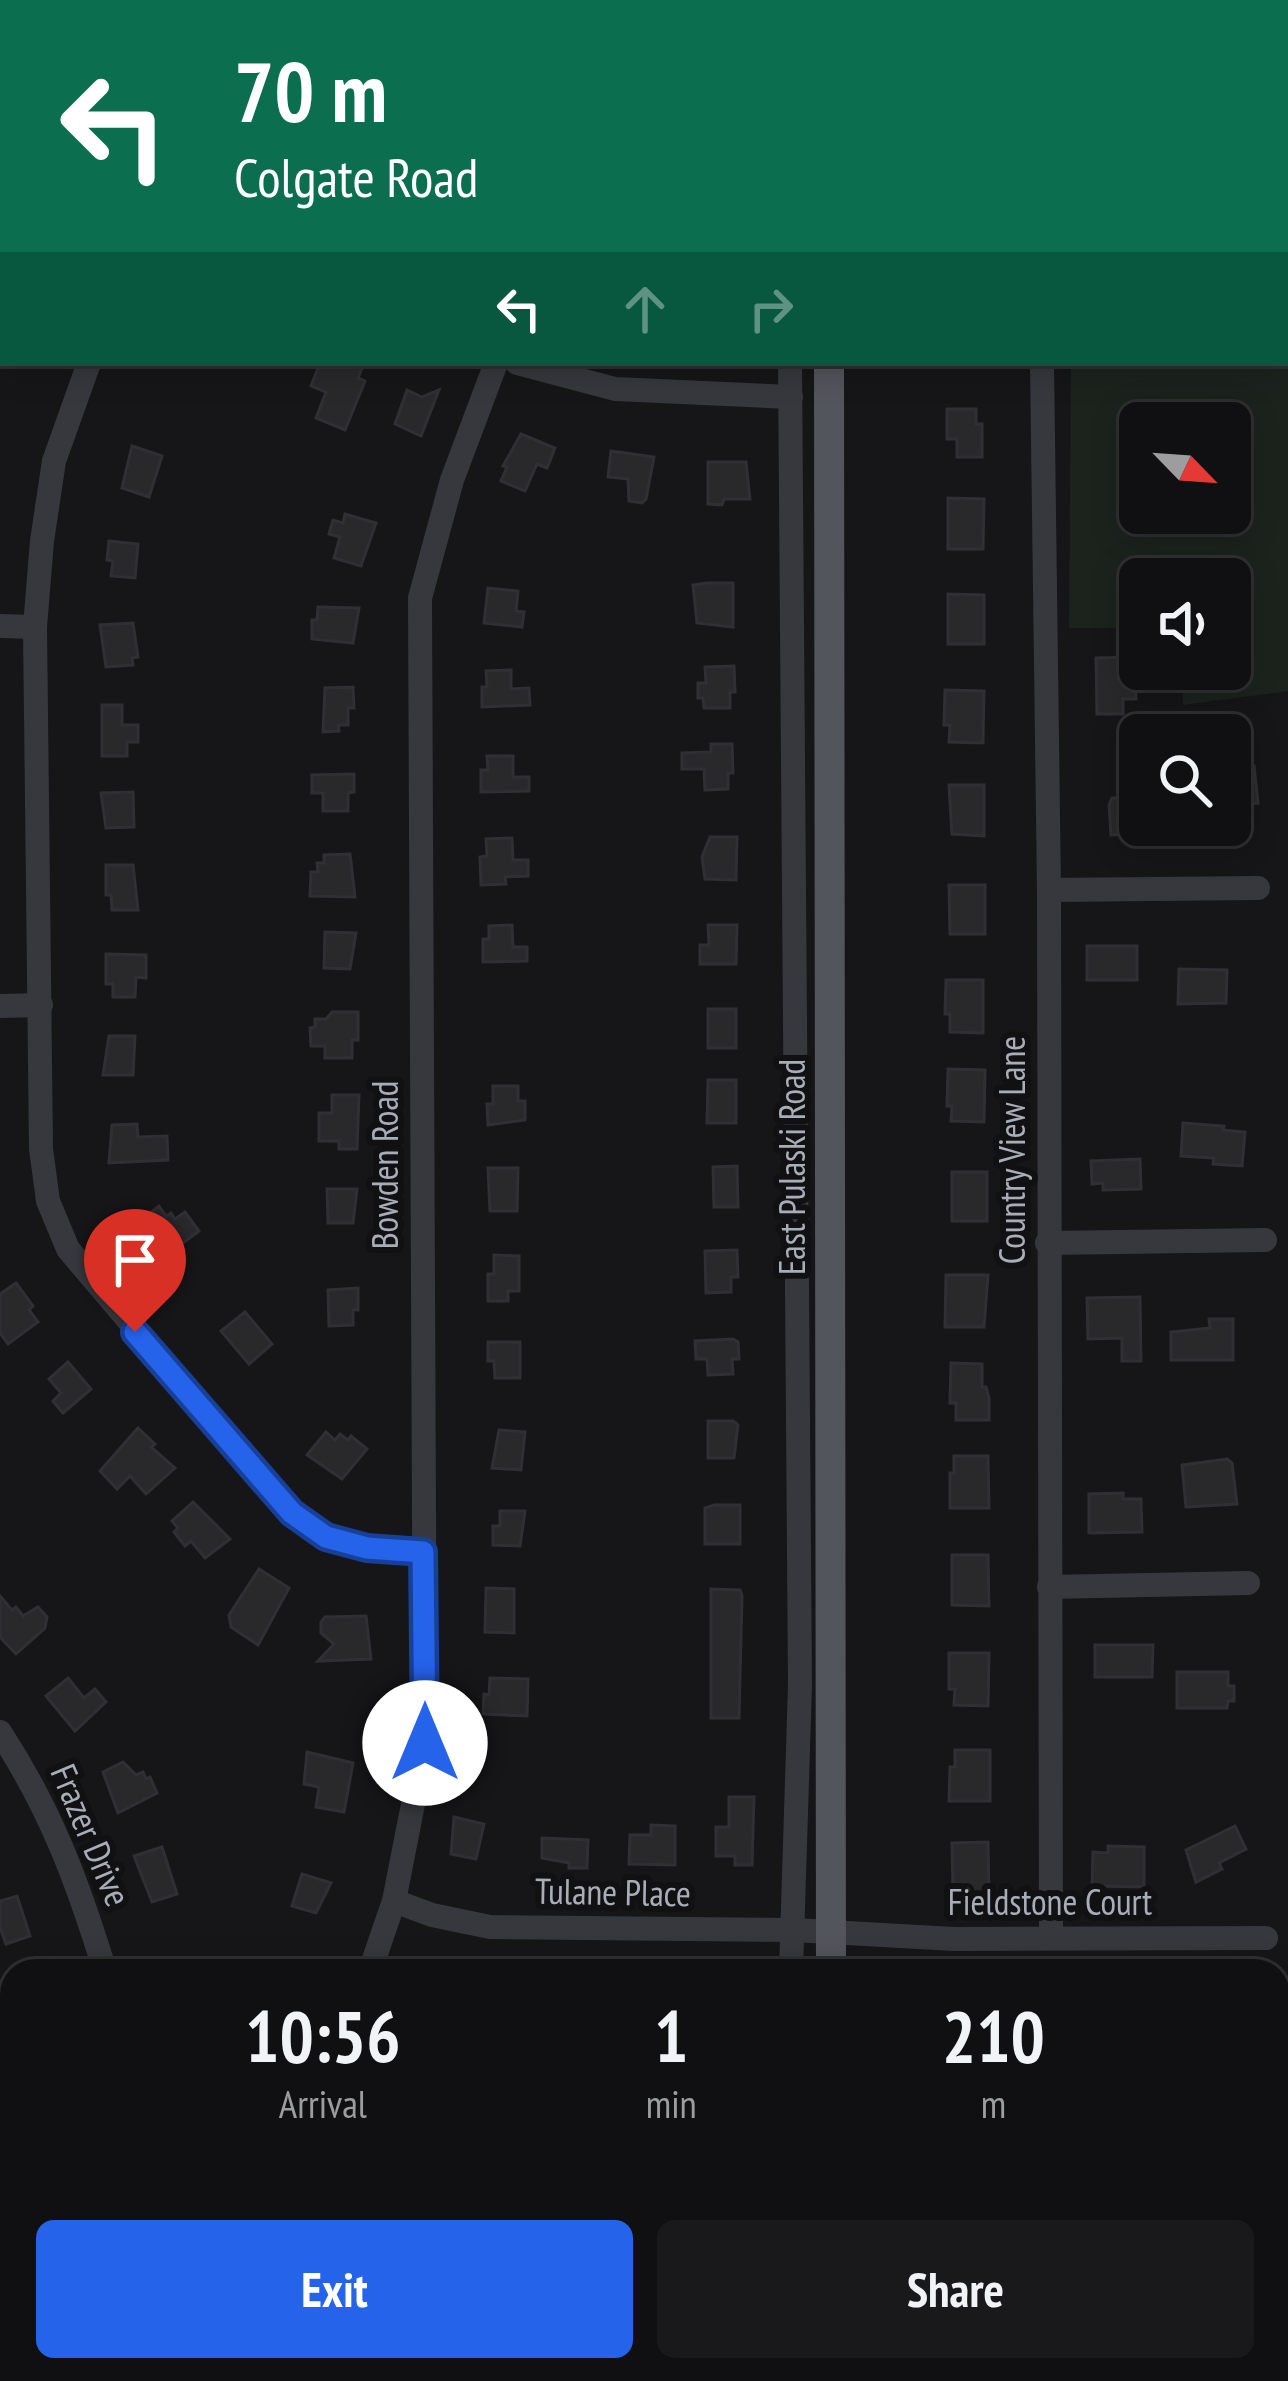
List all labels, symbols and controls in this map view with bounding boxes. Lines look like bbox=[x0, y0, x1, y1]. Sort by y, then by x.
text: 70 m bbox=[234, 36, 387, 145]
icon: left bbox=[36, 48, 192, 204]
text: Colgate Road bbox=[234, 142, 478, 212]
icon: left bbox=[486, 276, 552, 342]
icon: ahead bbox=[612, 276, 678, 342]
icon: right bbox=[738, 276, 804, 342]
north arrow bbox=[1119, 402, 1251, 534]
map controls bbox=[1119, 402, 1251, 846]
button: sound bbox=[1119, 558, 1251, 690]
button: search bbox=[1119, 714, 1251, 846]
street label: Country View Lane bbox=[988, 1036, 1035, 1264]
street label: East Pulaski Road bbox=[768, 1059, 815, 1275]
street label: Bowden Road bbox=[361, 1081, 408, 1249]
pin bbox=[84, 1209, 186, 1332]
icon: arrive bbox=[102, 1227, 168, 1293]
position arrow bbox=[362, 1680, 488, 1806]
street label: Frazer Drive bbox=[41, 1757, 142, 1913]
street label: Tulane Place bbox=[535, 1867, 691, 1916]
street label: Fieldstone Court bbox=[948, 1878, 1152, 1925]
text: 10:56 bbox=[245, 1989, 401, 2082]
text: 1 bbox=[654, 1989, 688, 2082]
text: 210 bbox=[942, 1989, 1045, 2082]
text: Arrival bbox=[279, 2078, 367, 2129]
text: min bbox=[646, 2078, 697, 2129]
text: m bbox=[981, 2078, 1006, 2129]
button: Exit bbox=[36, 2220, 633, 2358]
button: Share bbox=[657, 2220, 1254, 2358]

